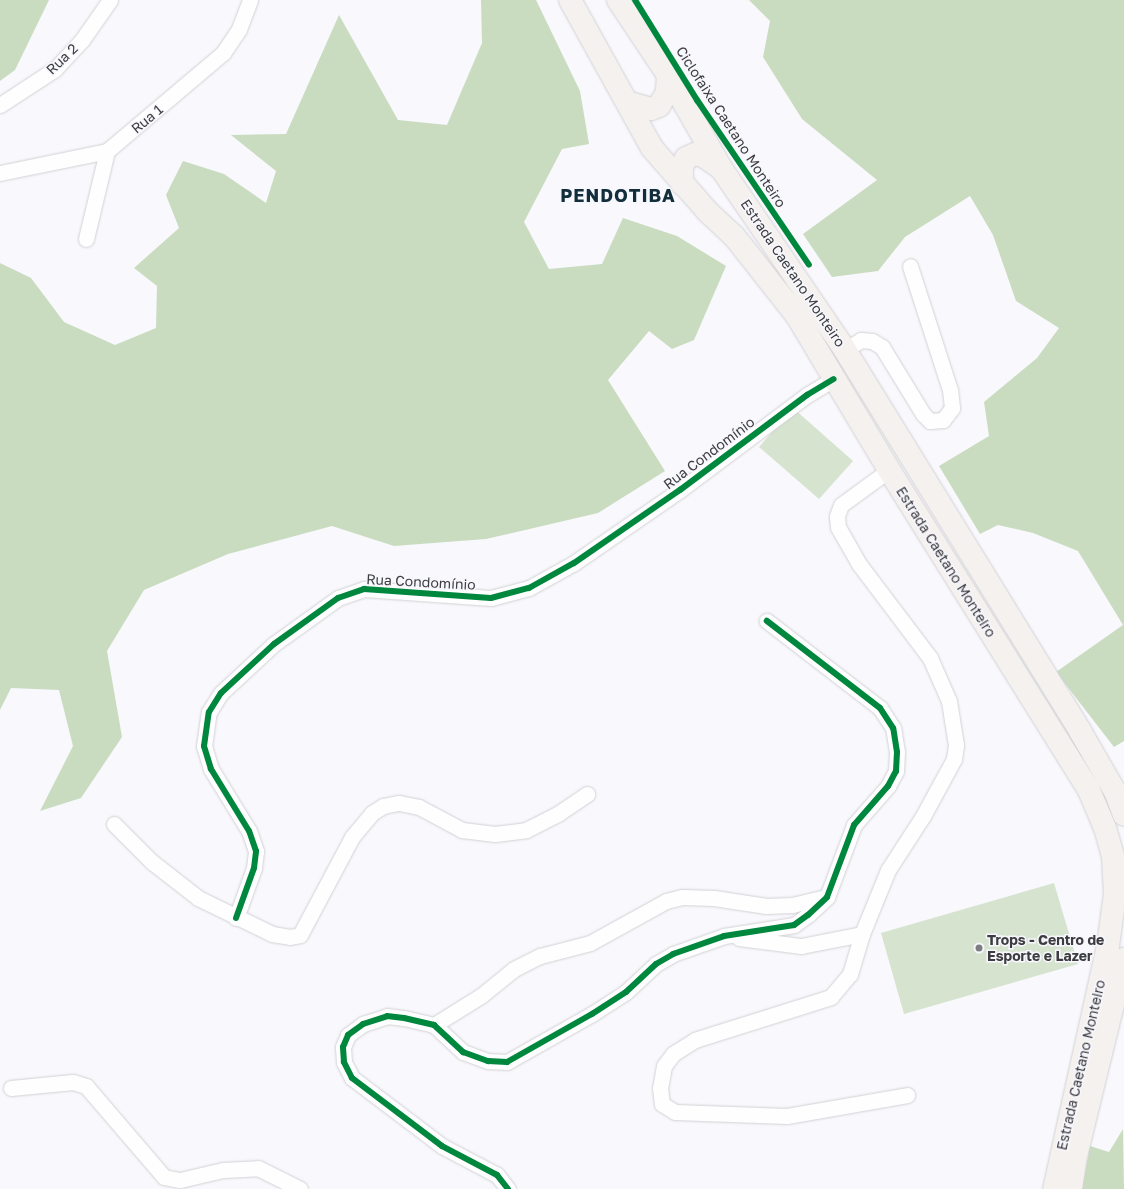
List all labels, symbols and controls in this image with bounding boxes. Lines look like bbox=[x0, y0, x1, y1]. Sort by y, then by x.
street label: Rua 2 bbox=[43, 40, 81, 78]
street label: Ciclofaixa Caetano Monteiro bbox=[673, 43, 789, 211]
street label: Rua 1 bbox=[128, 101, 166, 137]
district label: PENDOTIBA bbox=[560, 184, 676, 206]
street label: Estrada Caetano Monteiro bbox=[737, 196, 849, 350]
street label: Rua Condomínio bbox=[660, 413, 758, 493]
street label: Estrada Caetano Monteiro bbox=[893, 484, 999, 640]
street label: Rua Condomínio bbox=[366, 571, 476, 593]
place label: Trops - Centro de Esporte e Lazer bbox=[987, 932, 1104, 964]
marker: Trops - Centro de Esporte e Lazer bbox=[974, 943, 984, 953]
street label: Estrada Caetano Monteiro bbox=[1053, 978, 1109, 1152]

